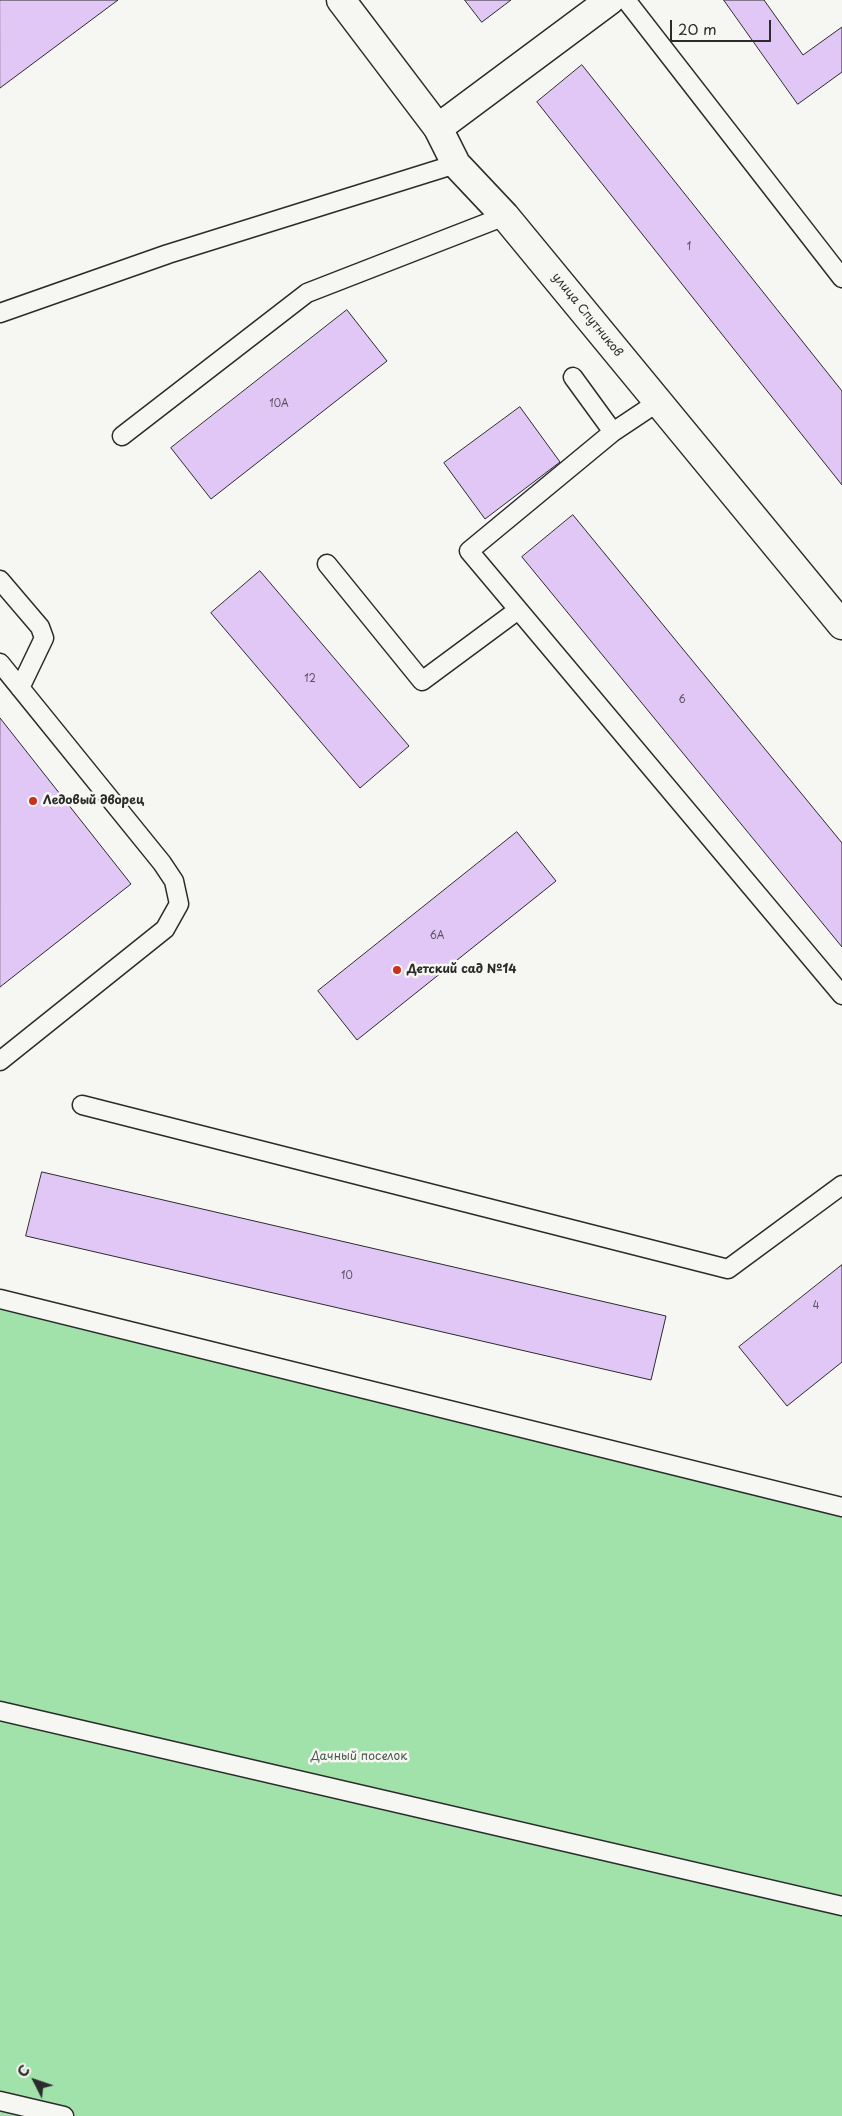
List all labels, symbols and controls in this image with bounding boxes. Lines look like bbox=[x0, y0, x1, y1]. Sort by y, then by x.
scale bar bbox=[672, 10, 773, 42]
text: 20 m bbox=[678, 17, 717, 40]
house number: 1 bbox=[687, 241, 691, 253]
street label: улица Спутников bbox=[549, 270, 625, 360]
house number: 10А bbox=[269, 398, 289, 410]
house number: 12 bbox=[304, 673, 316, 685]
house number: 6 bbox=[678, 694, 686, 706]
place label: Ледовый дворец bbox=[43, 794, 144, 808]
marker: Ледовый дворец bbox=[27, 795, 39, 807]
house number: 6А bbox=[430, 930, 444, 942]
place label: Детский сад №14 bbox=[407, 963, 517, 977]
marker: Детский сад №14 bbox=[391, 964, 403, 976]
house number: 10 bbox=[341, 1270, 353, 1282]
house number: 4 bbox=[813, 1300, 819, 1312]
park label: Дачный поселок bbox=[311, 1750, 407, 1764]
north arrow bbox=[10, 2056, 60, 2106]
text: С bbox=[12, 2060, 35, 2082]

